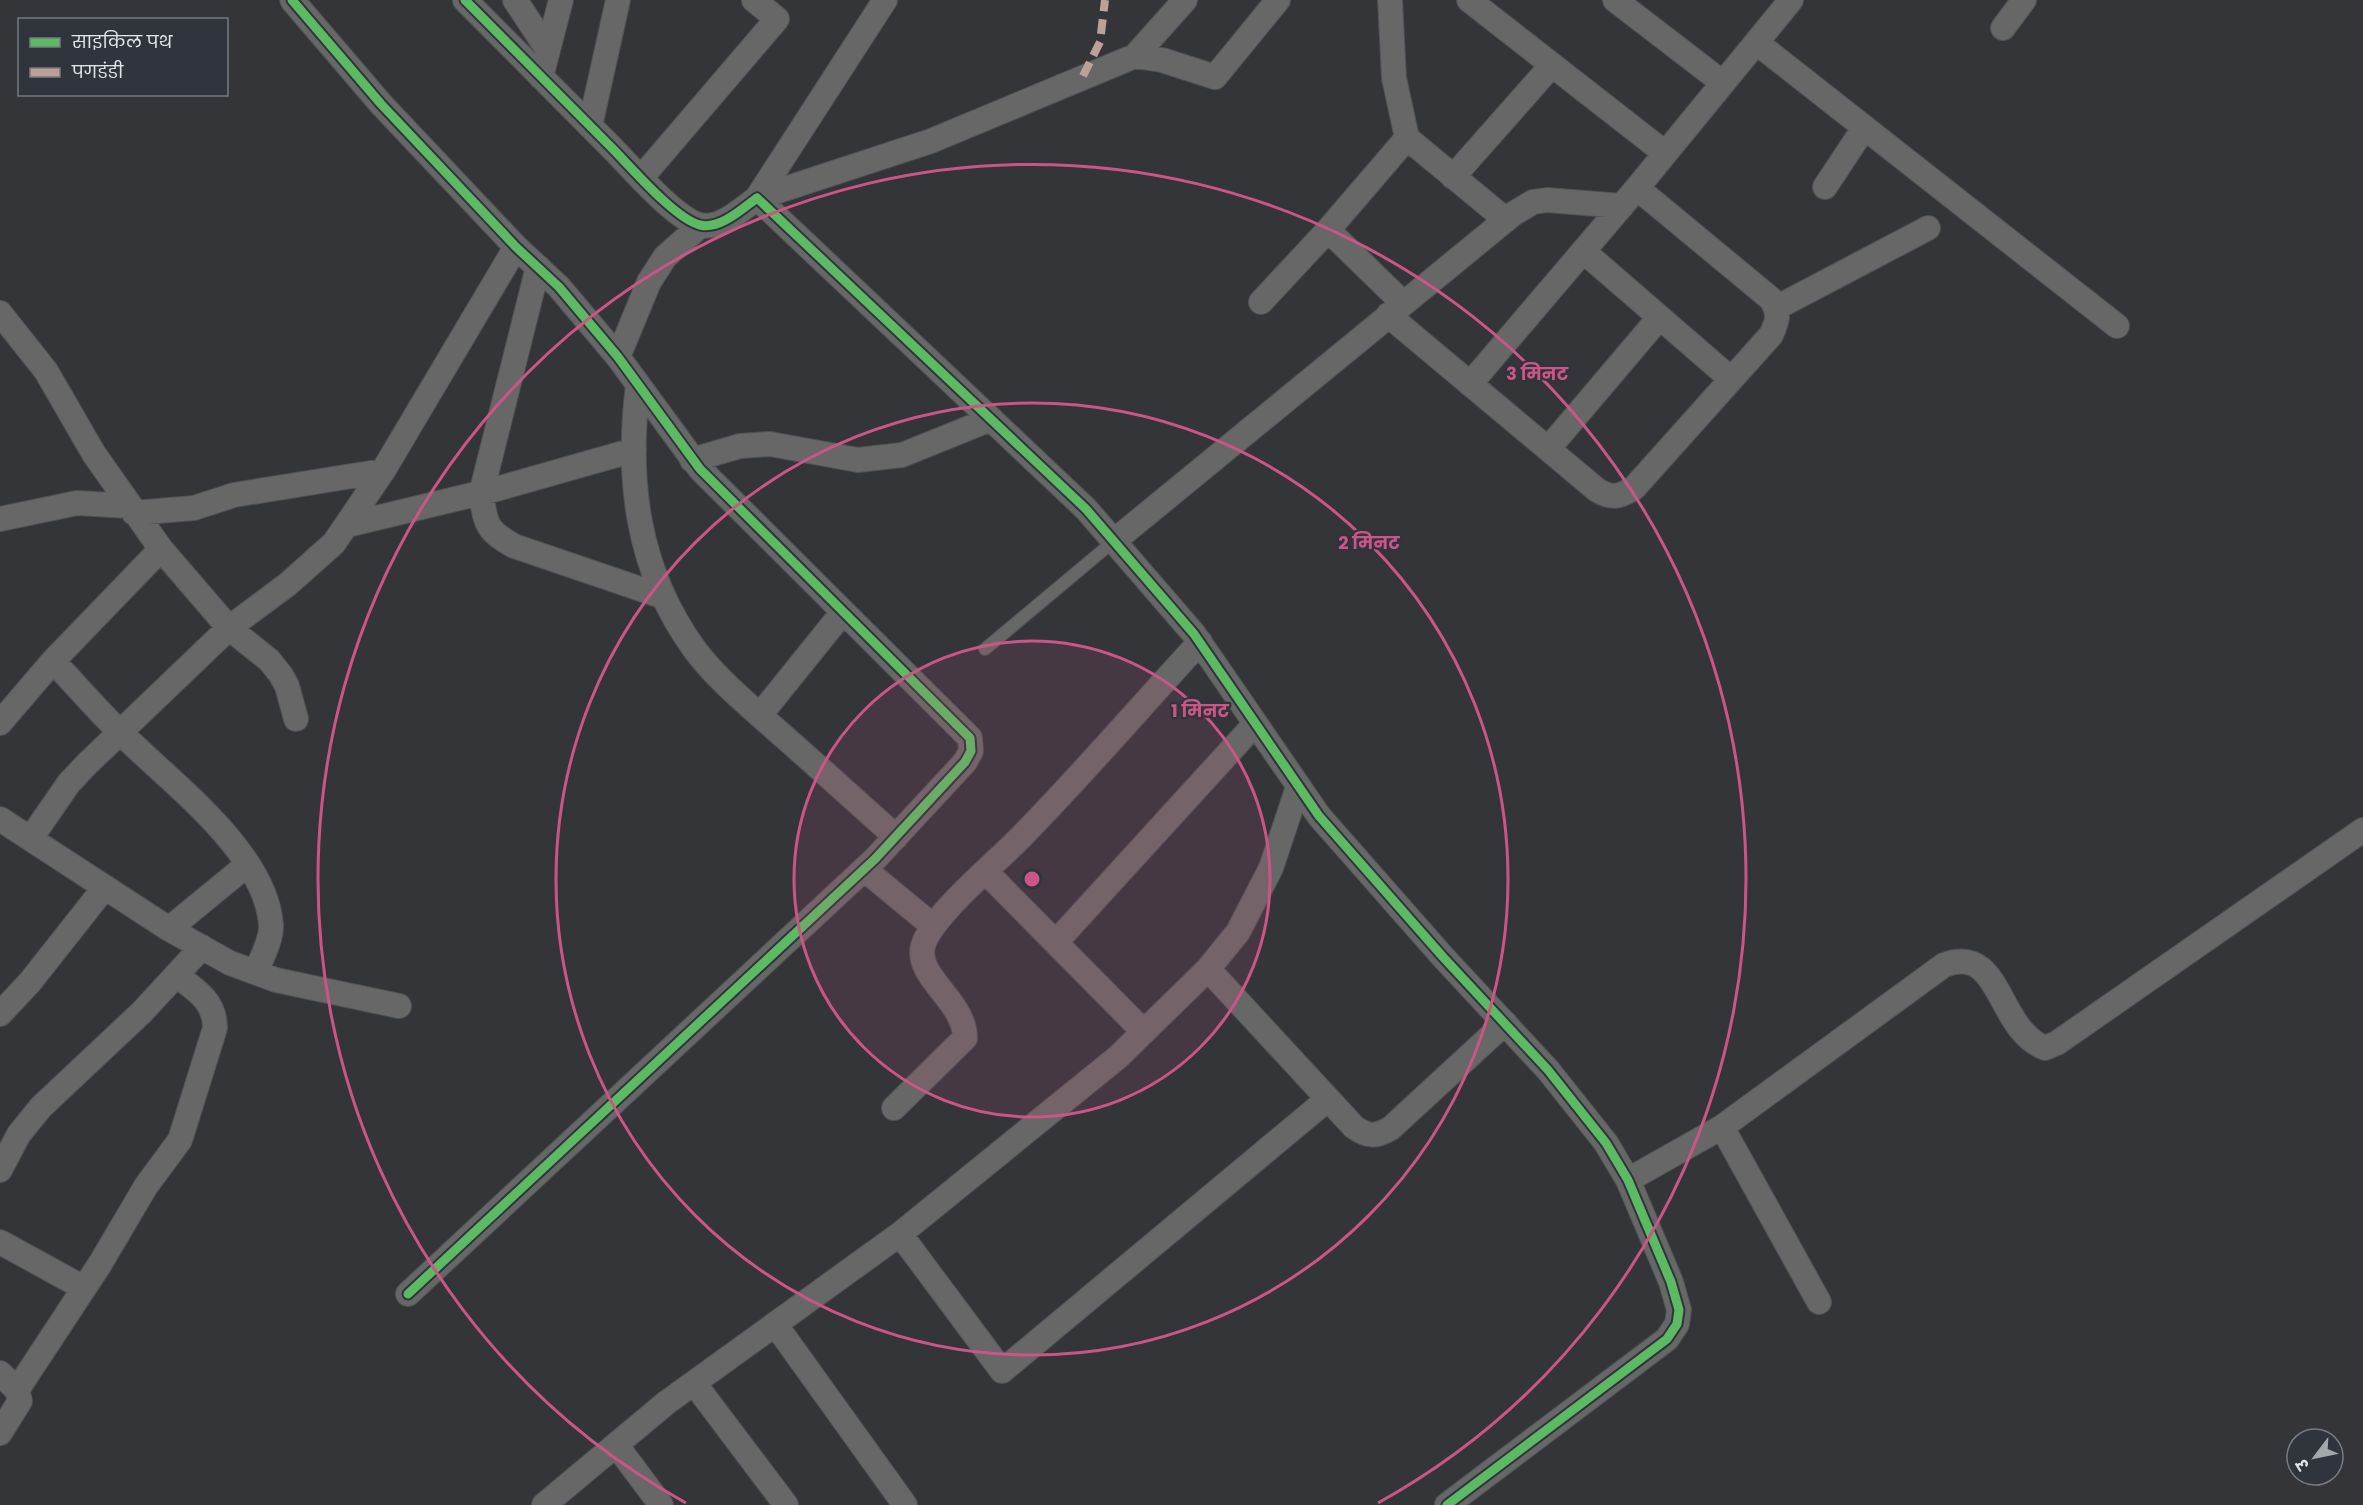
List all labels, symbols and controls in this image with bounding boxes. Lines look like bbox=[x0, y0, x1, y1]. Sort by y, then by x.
legend bbox=[18, 18, 228, 96]
text: साइकिल पथ bbox=[71, 29, 174, 54]
text: पगडंडी bbox=[71, 59, 124, 84]
text: 3 मिनट bbox=[1506, 361, 1568, 386]
text: 2 मिनट bbox=[1338, 530, 1400, 555]
text: 1 मिनट bbox=[1171, 698, 1229, 723]
centre of rings bbox=[1022, 869, 1042, 889]
north arrow bbox=[2285, 1427, 2345, 1487]
text: उ bbox=[2290, 1454, 2315, 1475]

